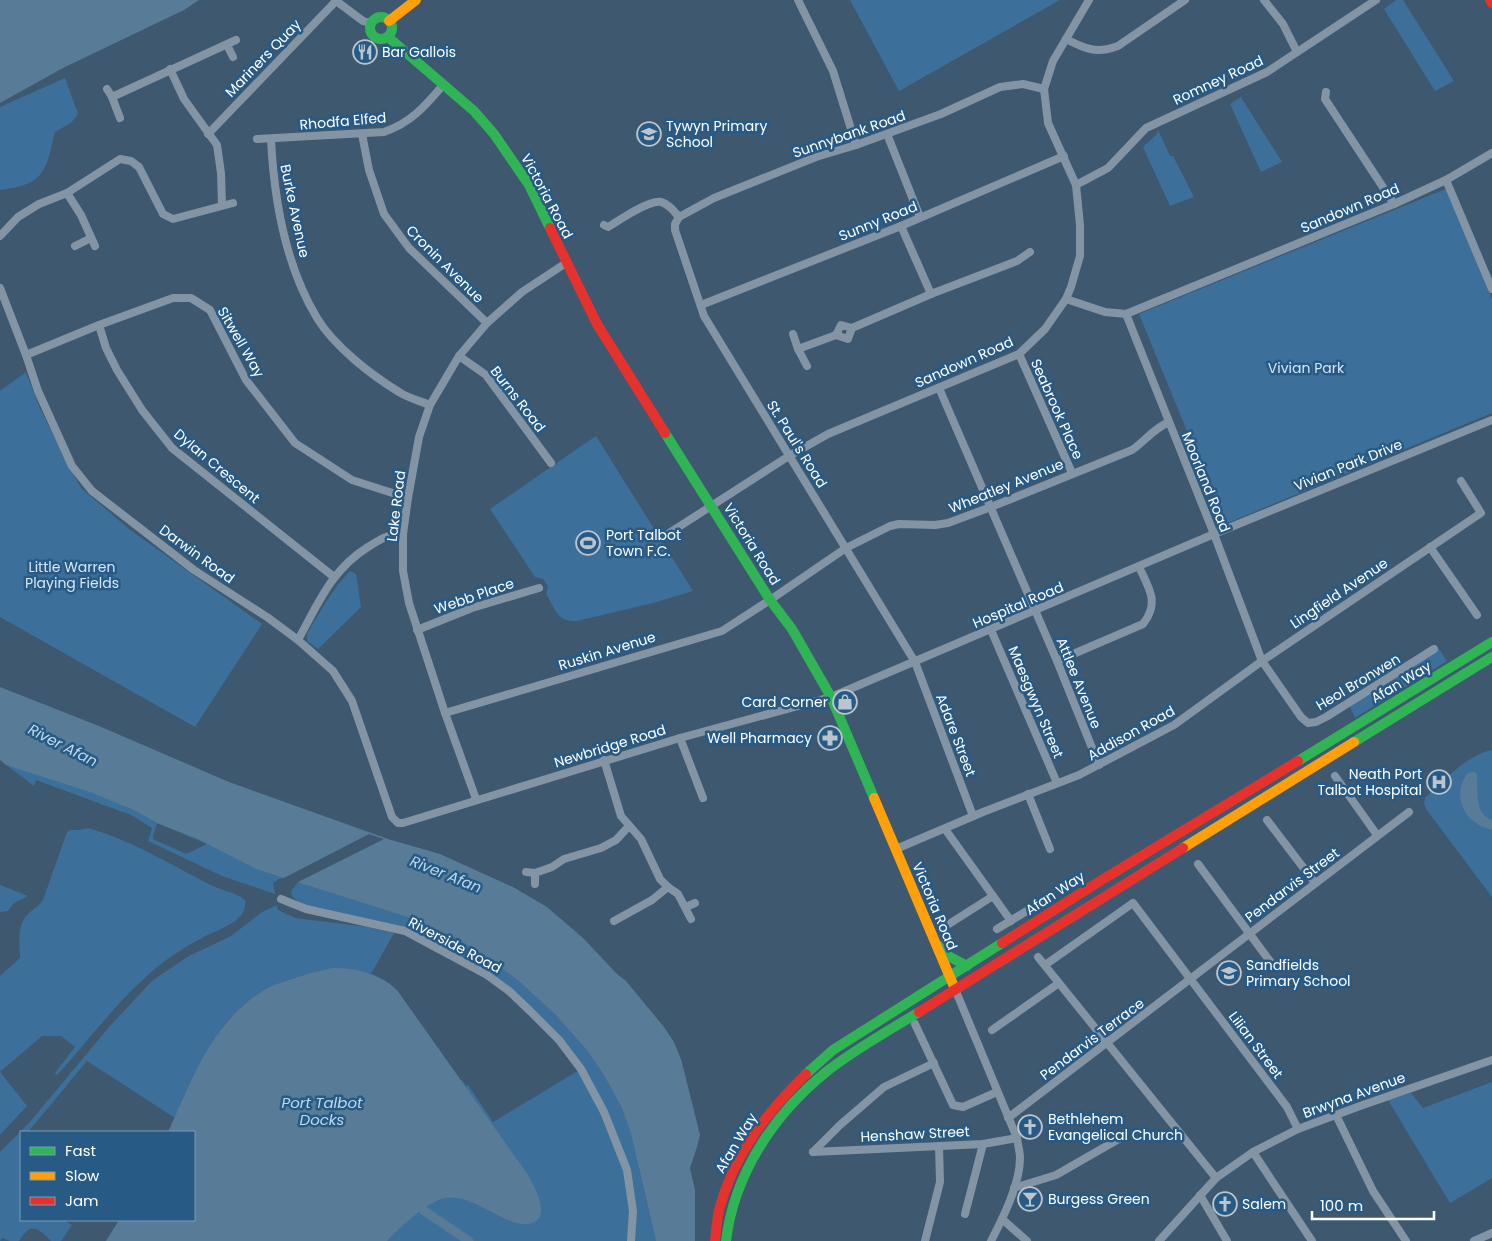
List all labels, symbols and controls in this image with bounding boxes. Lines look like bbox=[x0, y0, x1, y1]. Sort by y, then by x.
street label: Mariners Quay bbox=[221, 14, 306, 101]
restaurant icon: Bar Gallois bbox=[352, 39, 378, 65]
place label: Bar Gallois bbox=[382, 42, 456, 62]
street label: Romney Road bbox=[1170, 50, 1266, 110]
street label: Sunnybank Road bbox=[790, 105, 908, 163]
street label: Rhodfa Elfed bbox=[299, 107, 387, 135]
place label: Tywyn Primary School bbox=[666, 116, 767, 152]
school or university icon: Tywyn Primary School bbox=[636, 121, 662, 147]
street label: Victoria Road bbox=[516, 150, 578, 242]
street label: Burke Avenue bbox=[275, 162, 315, 260]
street label: Sandown Road bbox=[1297, 178, 1403, 238]
street label: Sunny Road bbox=[836, 196, 920, 246]
street label: Cronin Avenue bbox=[402, 221, 489, 308]
street label: Sitwell Way bbox=[213, 303, 269, 381]
street label: Sandown Road bbox=[912, 331, 1016, 393]
street label: Seabrook Place bbox=[1026, 356, 1088, 463]
park label: Vivian Park bbox=[1268, 358, 1345, 378]
street label: Burns Road bbox=[486, 362, 550, 436]
street label: St. Paul's Road bbox=[762, 396, 832, 492]
street label: Dylan Crescent bbox=[170, 424, 264, 508]
street label: Moorland Road bbox=[1177, 429, 1235, 535]
street label: Vivian Park Drive bbox=[1291, 434, 1405, 496]
street label: Wheatley Avenue bbox=[946, 454, 1067, 518]
street label: Lake Road bbox=[382, 469, 410, 543]
street label: Victoria Road bbox=[719, 499, 785, 589]
street label: Darwin Road bbox=[155, 520, 239, 588]
place label: Port Talbot Town F.C. bbox=[606, 525, 681, 561]
sports icon: Port Talbot Town F.C. bbox=[575, 530, 601, 556]
street label: Lingfield Avenue bbox=[1286, 553, 1392, 633]
park label: Little Warren Playing Fields bbox=[25, 557, 119, 593]
street label: Webb Place bbox=[431, 573, 517, 619]
street label: Hospital Road bbox=[969, 577, 1067, 633]
street label: Ruskin Avenue bbox=[556, 627, 658, 675]
street label: Attlee Avenue bbox=[1052, 634, 1107, 732]
street label: Maesgwyn Street bbox=[1003, 643, 1069, 761]
street label: Heol Bronwen bbox=[1312, 649, 1404, 715]
street label: Afan Way bbox=[1367, 656, 1435, 708]
shop icon: Card Corner bbox=[832, 689, 858, 715]
street label: Adare Street bbox=[931, 691, 981, 779]
place label: Card Corner bbox=[741, 692, 828, 712]
street label: Addison Road bbox=[1084, 701, 1178, 765]
water label: River Afan bbox=[25, 719, 101, 771]
street label: Newbridge Road bbox=[552, 719, 668, 773]
pharmacy icon: Well Pharmacy bbox=[817, 725, 843, 751]
place label: Well Pharmacy bbox=[707, 728, 812, 748]
place label: Neath Port Talbot Hospital bbox=[1317, 764, 1422, 800]
hospital icon: Neath Port Talbot Hospital bbox=[1426, 769, 1452, 795]
street label: Pendarvis Street bbox=[1241, 843, 1343, 927]
water label: River Afan bbox=[407, 850, 485, 898]
street label: Victoria Road bbox=[907, 859, 963, 953]
street label: Afan Way bbox=[1021, 866, 1089, 920]
street label: Riverside Road bbox=[405, 912, 505, 978]
place label: Sandfields Primary School bbox=[1246, 955, 1351, 991]
school or university icon: Sandfields Primary School bbox=[1216, 960, 1242, 986]
street label: Pendarvis Terrace bbox=[1036, 993, 1148, 1085]
street label: Lilian Street bbox=[1224, 1007, 1288, 1083]
street label: Brwyna Avenue bbox=[1300, 1067, 1408, 1123]
water label: Port Talbot Docks bbox=[282, 1092, 363, 1130]
street label: Afan Way bbox=[710, 1109, 762, 1177]
place label: Bethlehem Evangelical Church bbox=[1048, 1109, 1183, 1145]
church icon: Bethlehem Evangelical Church bbox=[1017, 1114, 1043, 1140]
street label: Henshaw Street bbox=[860, 1121, 970, 1147]
legend bbox=[20, 1131, 195, 1221]
text: Fast bbox=[65, 1140, 96, 1161]
text: Slow bbox=[65, 1165, 100, 1186]
bar icon: Burgess Green bbox=[1017, 1186, 1043, 1212]
scale bar bbox=[1312, 1188, 1434, 1220]
place label: Burgess Green bbox=[1048, 1189, 1150, 1209]
text: Jam bbox=[65, 1190, 99, 1211]
church icon: Salem bbox=[1212, 1191, 1238, 1217]
place label: Salem bbox=[1242, 1194, 1286, 1214]
text: 100 m bbox=[1320, 1195, 1363, 1216]

